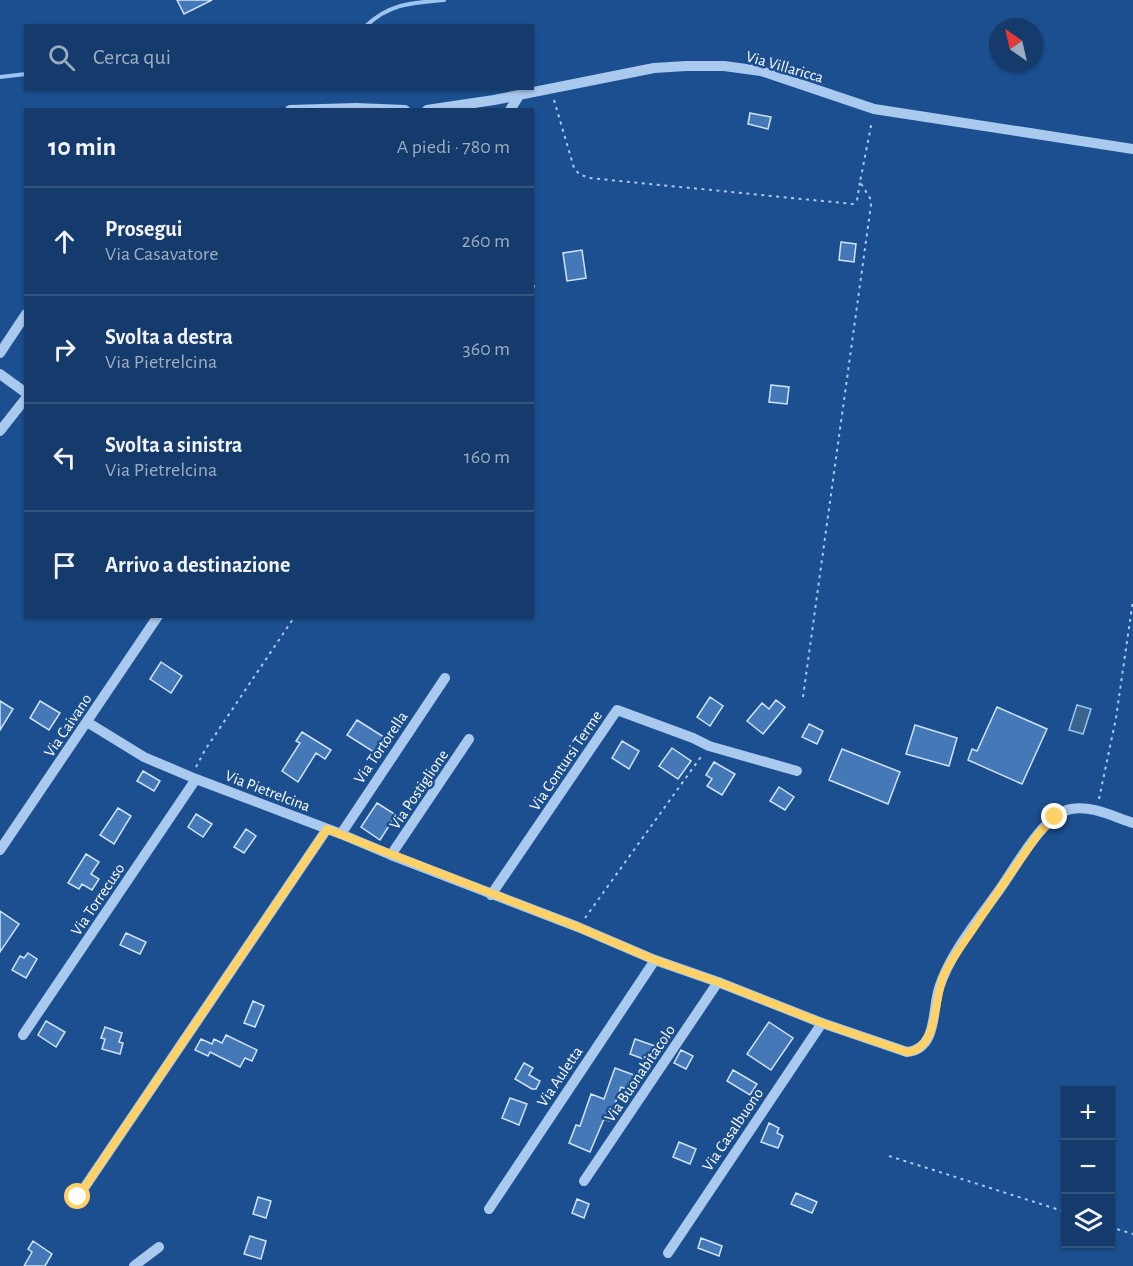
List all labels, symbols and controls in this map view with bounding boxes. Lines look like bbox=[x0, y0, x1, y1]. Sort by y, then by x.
north arrow bbox=[989, 18, 1043, 72]
search box bbox=[24, 24, 534, 90]
icon: search bbox=[45, 41, 78, 74]
text: Cerca qui bbox=[93, 46, 171, 68]
street label: Via Villaricca bbox=[744, 48, 825, 86]
text: 10 min bbox=[48, 134, 116, 160]
text: A piedi · 780 m bbox=[397, 137, 510, 157]
text: Prosegui bbox=[105, 218, 182, 240]
icon: ahead bbox=[48, 225, 81, 258]
text: 260 m bbox=[462, 231, 510, 251]
text: Via Casavatore bbox=[105, 244, 218, 264]
text: Svolta a destra bbox=[105, 326, 233, 348]
icon: right bbox=[48, 333, 81, 366]
text: 360 m bbox=[463, 339, 510, 359]
text: Via Pietrelcina bbox=[105, 352, 217, 372]
text: Svolta a sinistra bbox=[105, 434, 242, 456]
icon: left bbox=[48, 441, 81, 474]
text: 160 m bbox=[464, 447, 510, 467]
text: Via Pietrelcina bbox=[105, 460, 217, 480]
icon: arrive bbox=[48, 549, 81, 582]
text: Arrivo a destinazione bbox=[105, 554, 290, 576]
street label: Via Caivano bbox=[41, 691, 95, 760]
street label: Via Contursi Terme bbox=[526, 708, 605, 814]
street label: Via Tortorella bbox=[351, 709, 411, 786]
street label: Via Postiglione bbox=[386, 747, 451, 832]
street label: Via Pietrelcina bbox=[223, 767, 312, 814]
route end bbox=[1041, 803, 1067, 829]
street label: Via Torrecuso bbox=[68, 860, 128, 939]
street label: Via Buonabitacolo bbox=[601, 1022, 678, 1125]
street label: Via Auletta bbox=[534, 1044, 586, 1110]
street label: Via Casalbuono bbox=[699, 1085, 766, 1174]
map controls bbox=[1061, 1086, 1115, 1248]
button: + bbox=[1061, 1086, 1115, 1140]
button: − bbox=[1061, 1140, 1115, 1194]
route start bbox=[64, 1183, 90, 1209]
button: layers bbox=[1061, 1194, 1115, 1248]

